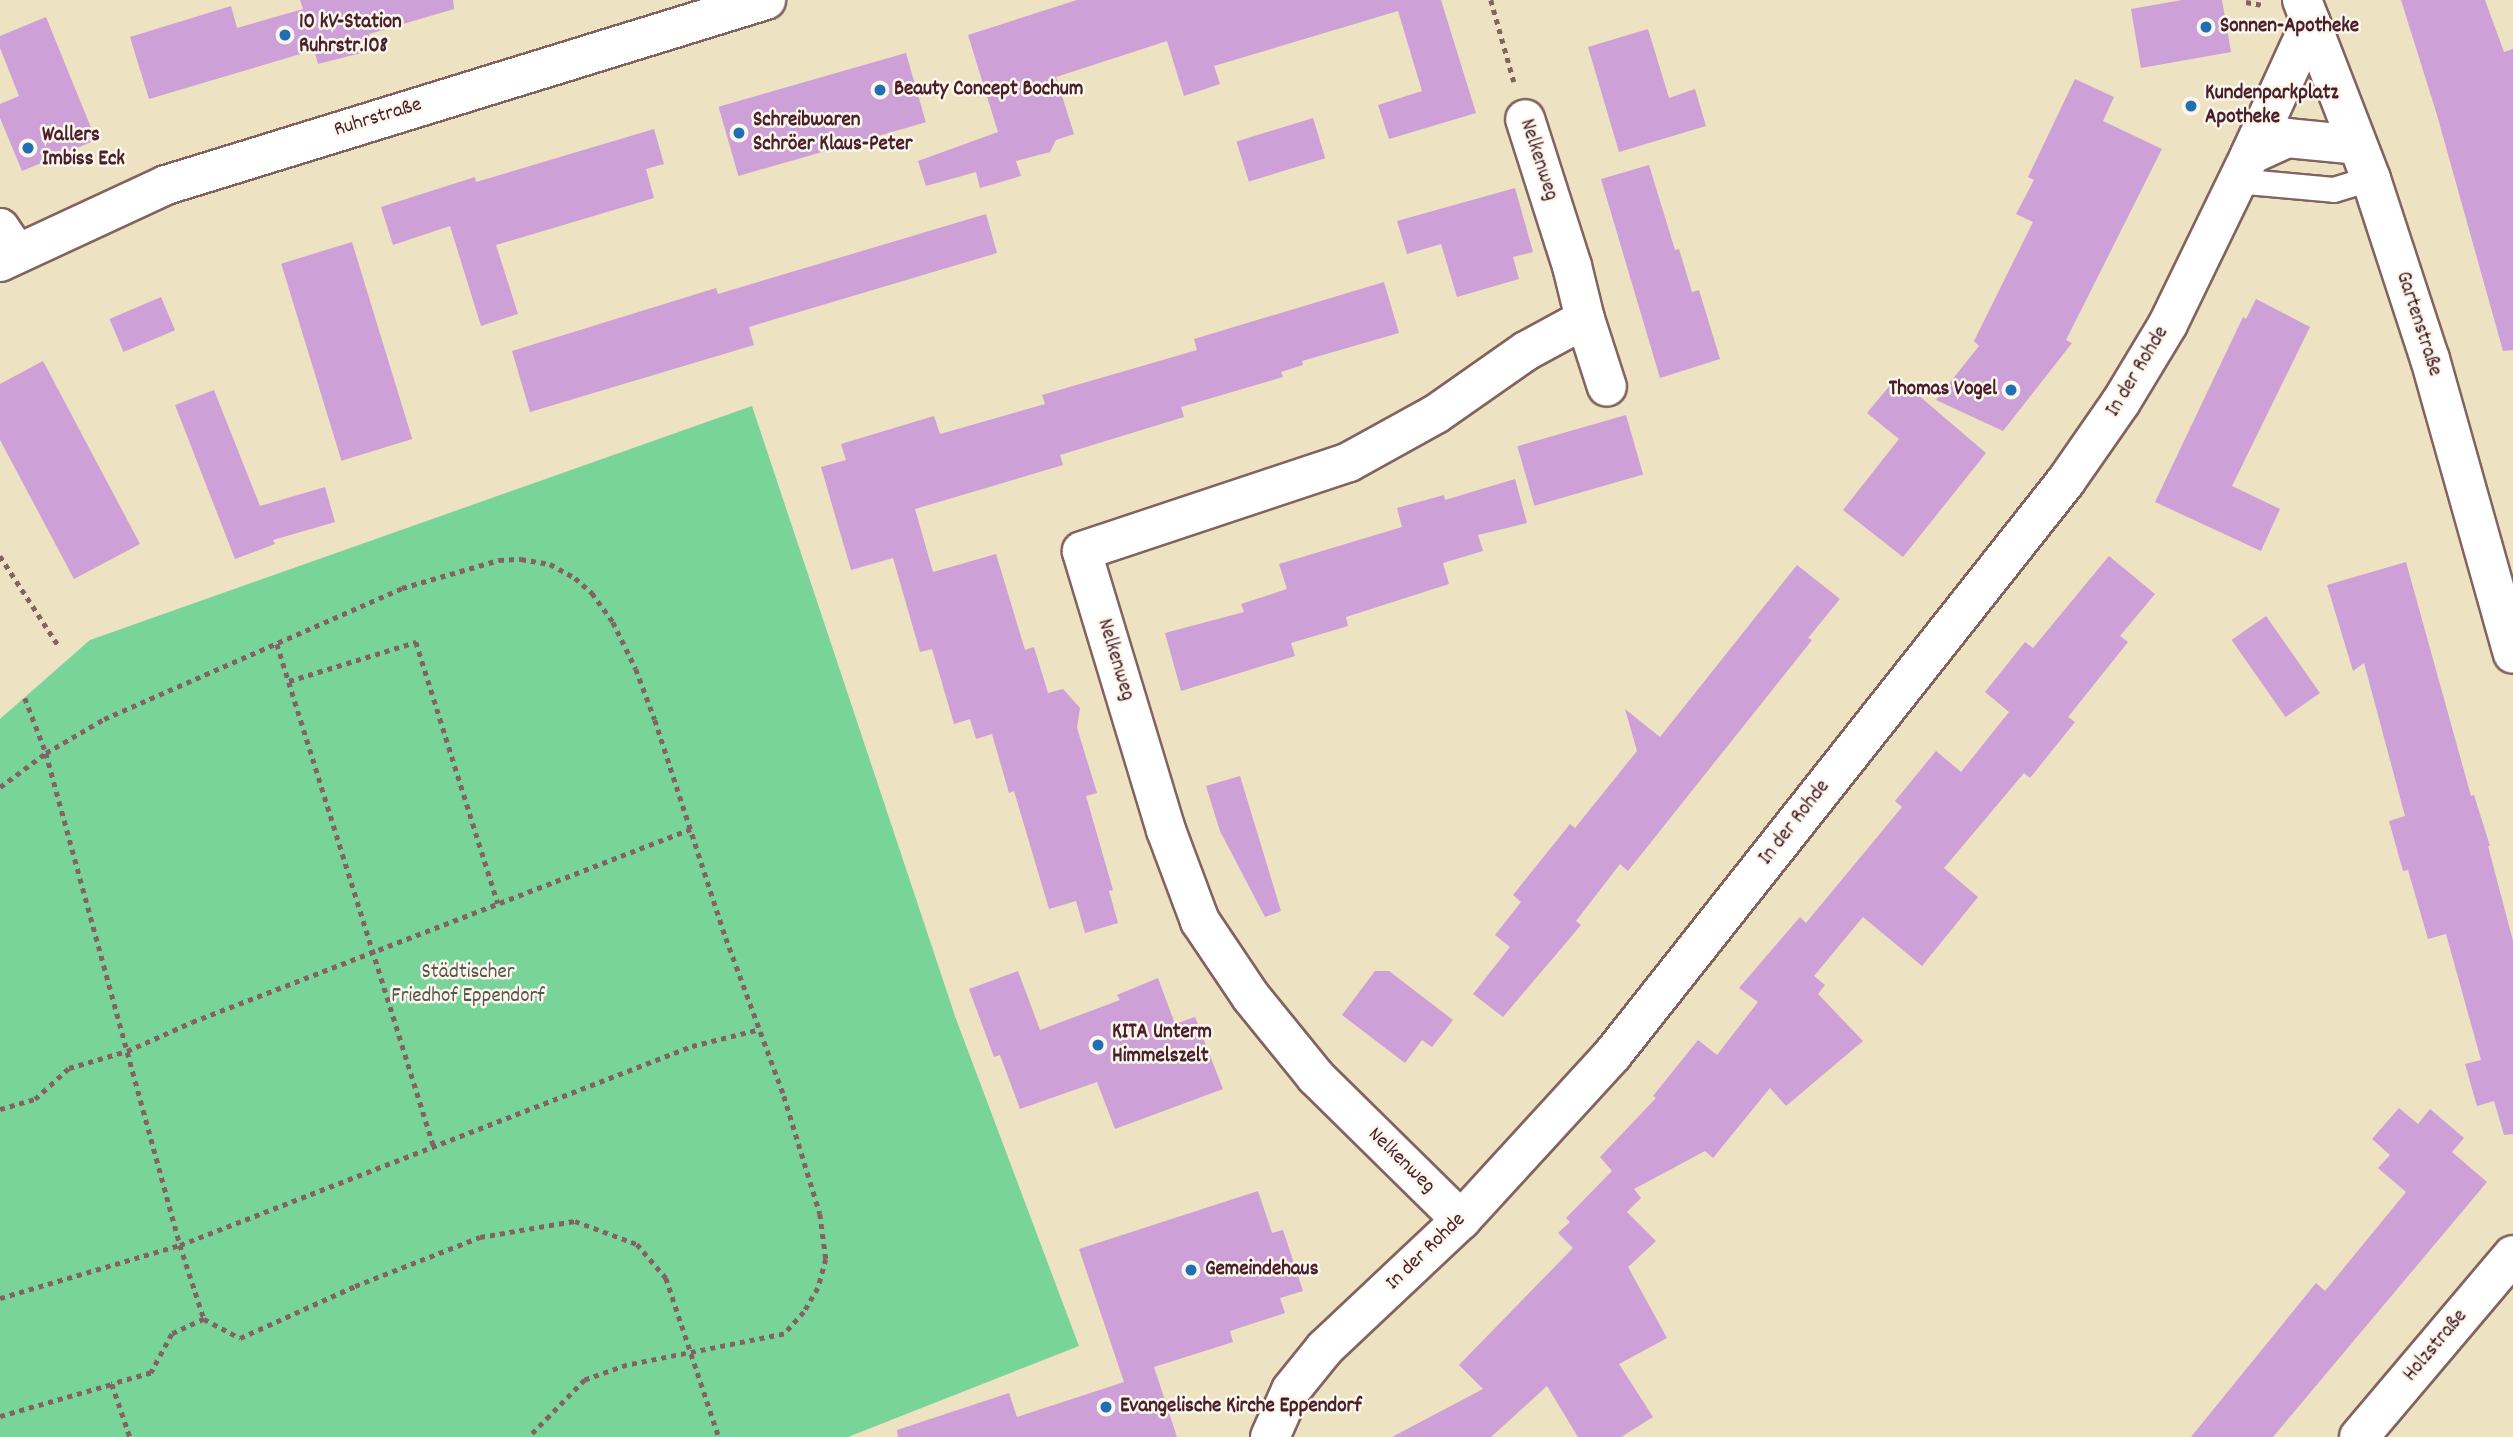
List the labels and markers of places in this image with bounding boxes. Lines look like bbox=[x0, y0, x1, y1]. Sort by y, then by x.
place label: 10 kV-Station Ruhrstr.108 bbox=[299, 10, 402, 60]
place label: Sonnen-Apotheke bbox=[2220, 14, 2359, 40]
marker: Sonnen-Apotheke bbox=[2198, 19, 2214, 35]
marker: 10 kV-Station Ruhrstr.108 bbox=[277, 27, 293, 43]
place label: Beauty Concept Bochum bbox=[894, 77, 1083, 103]
place label: Kundenparkplatz Apotheke bbox=[2205, 81, 2338, 131]
marker: Beauty Concept Bochum bbox=[872, 82, 888, 98]
marker: Kundenparkplatz Apotheke bbox=[2183, 98, 2199, 114]
place label: Schreibwaren Schröer Klaus-Peter bbox=[753, 108, 912, 158]
place label: Wallers Imbiss Eck bbox=[42, 123, 125, 173]
marker: Schreibwaren Schröer Klaus-Peter bbox=[731, 125, 747, 141]
marker: Wallers Imbiss Eck bbox=[20, 140, 36, 156]
place label: Thomas Vogel bbox=[1889, 377, 1997, 403]
marker: Thomas Vogel bbox=[2003, 382, 2019, 398]
place label: KITA Unterm Himmelszelt bbox=[1112, 1020, 1212, 1070]
marker: KITA Unterm Himmelszelt bbox=[1090, 1037, 1106, 1053]
place label: Gemeindehaus bbox=[1205, 1257, 1319, 1283]
marker: Gemeindehaus bbox=[1183, 1262, 1199, 1278]
place label: Evangelische Kirche Eppendorf bbox=[1120, 1394, 1362, 1420]
marker: Evangelische Kirche Eppendorf bbox=[1098, 1399, 1114, 1415]

